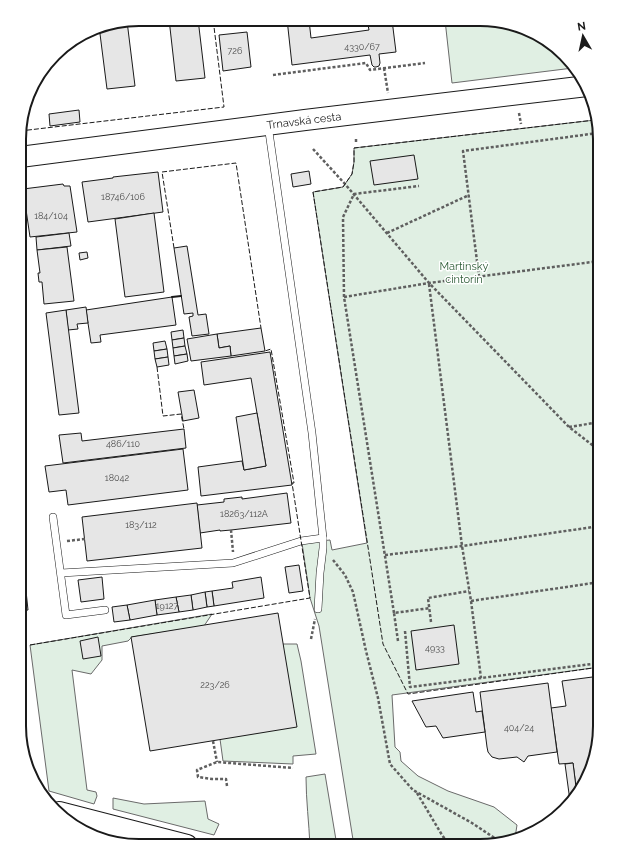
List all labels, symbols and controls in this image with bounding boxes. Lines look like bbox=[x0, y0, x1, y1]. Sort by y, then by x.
north arrow bbox=[563, 16, 603, 56]
text: N bbox=[576, 20, 587, 34]
house number: 4330/67 bbox=[344, 42, 380, 52]
house number: 726 bbox=[228, 46, 243, 56]
street label: Trnavská cesta bbox=[266, 110, 342, 132]
house number: 18746/106 bbox=[101, 192, 146, 202]
house number: 184/104 bbox=[34, 211, 68, 221]
park label: Martinský cintorín bbox=[439, 260, 489, 286]
house number: 486/110 bbox=[106, 439, 141, 449]
house number: 18042 bbox=[105, 473, 129, 483]
house number: 18263/112A bbox=[220, 509, 268, 519]
house number: 183/112 bbox=[125, 520, 157, 530]
house number: 19127 bbox=[156, 601, 178, 611]
house number: 4933 bbox=[425, 643, 445, 653]
house number: 223/26 bbox=[200, 680, 230, 690]
house number: 404/24 bbox=[504, 723, 534, 733]

